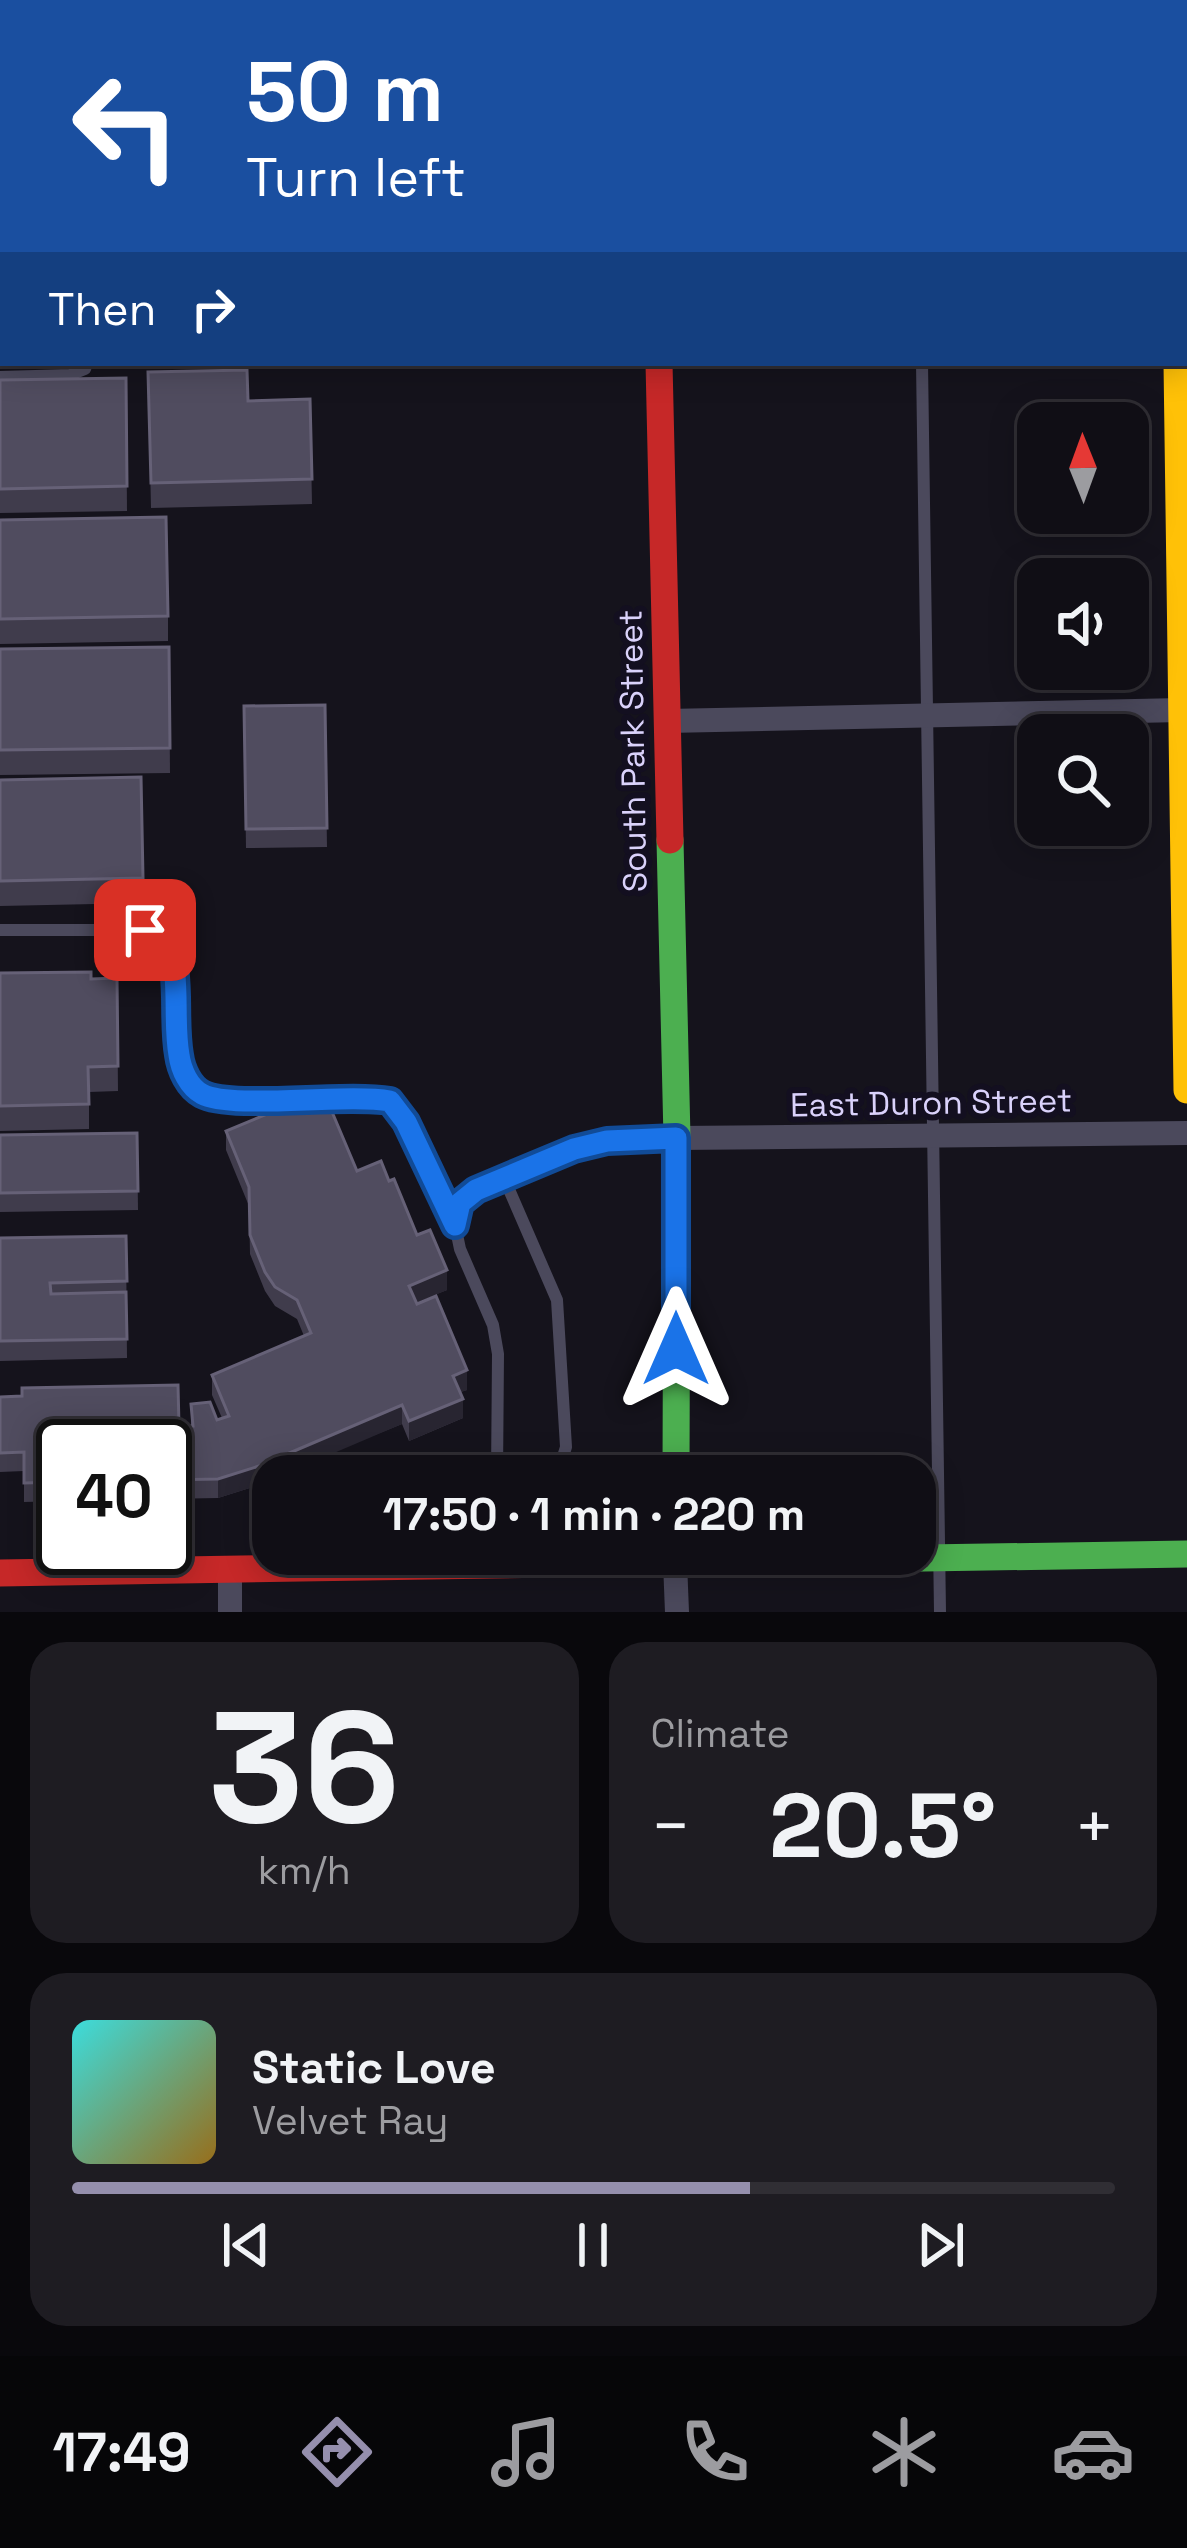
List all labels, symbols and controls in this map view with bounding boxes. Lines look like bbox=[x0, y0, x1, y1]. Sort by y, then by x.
text: 50 m bbox=[246, 38, 444, 146]
icon: left bbox=[48, 48, 204, 204]
text: Turn left bbox=[246, 143, 466, 212]
icon: right bbox=[180, 276, 246, 342]
text: Then bbox=[48, 281, 156, 338]
north arrow bbox=[1017, 402, 1149, 534]
map controls bbox=[1017, 402, 1149, 846]
button: sound bbox=[1017, 558, 1149, 690]
street label: South Park Street bbox=[610, 609, 656, 893]
button: search bbox=[1017, 714, 1149, 846]
pin bbox=[94, 879, 196, 981]
icon: arrive bbox=[112, 897, 178, 963]
street label: East Duron Street bbox=[790, 1080, 1072, 1126]
position arrow bbox=[613, 1286, 739, 1412]
speed limit sign: 40 bbox=[36, 1419, 192, 1575]
text: 17:50 · 1 min · 220 m bbox=[383, 1486, 805, 1543]
text: 36 bbox=[209, 1668, 400, 1868]
text: Climate bbox=[651, 1709, 790, 1758]
text: 20.5° bbox=[769, 1768, 996, 1883]
text: − bbox=[651, 1784, 691, 1868]
text: + bbox=[1074, 1784, 1115, 1868]
text: km/h bbox=[258, 1846, 351, 1895]
text: Static Love bbox=[252, 2039, 496, 2096]
text: Velvet Ray bbox=[252, 2096, 448, 2145]
icon: previous bbox=[213, 2212, 279, 2278]
icon: pause bbox=[560, 2212, 626, 2278]
icon: next bbox=[908, 2212, 974, 2278]
icon: directions bbox=[295, 2410, 379, 2494]
icon: music bbox=[484, 2410, 568, 2494]
icon: phone bbox=[673, 2410, 757, 2494]
icon: climate bbox=[862, 2410, 946, 2494]
icon: car bbox=[1051, 2410, 1135, 2494]
text: 17:49 bbox=[52, 2418, 191, 2487]

